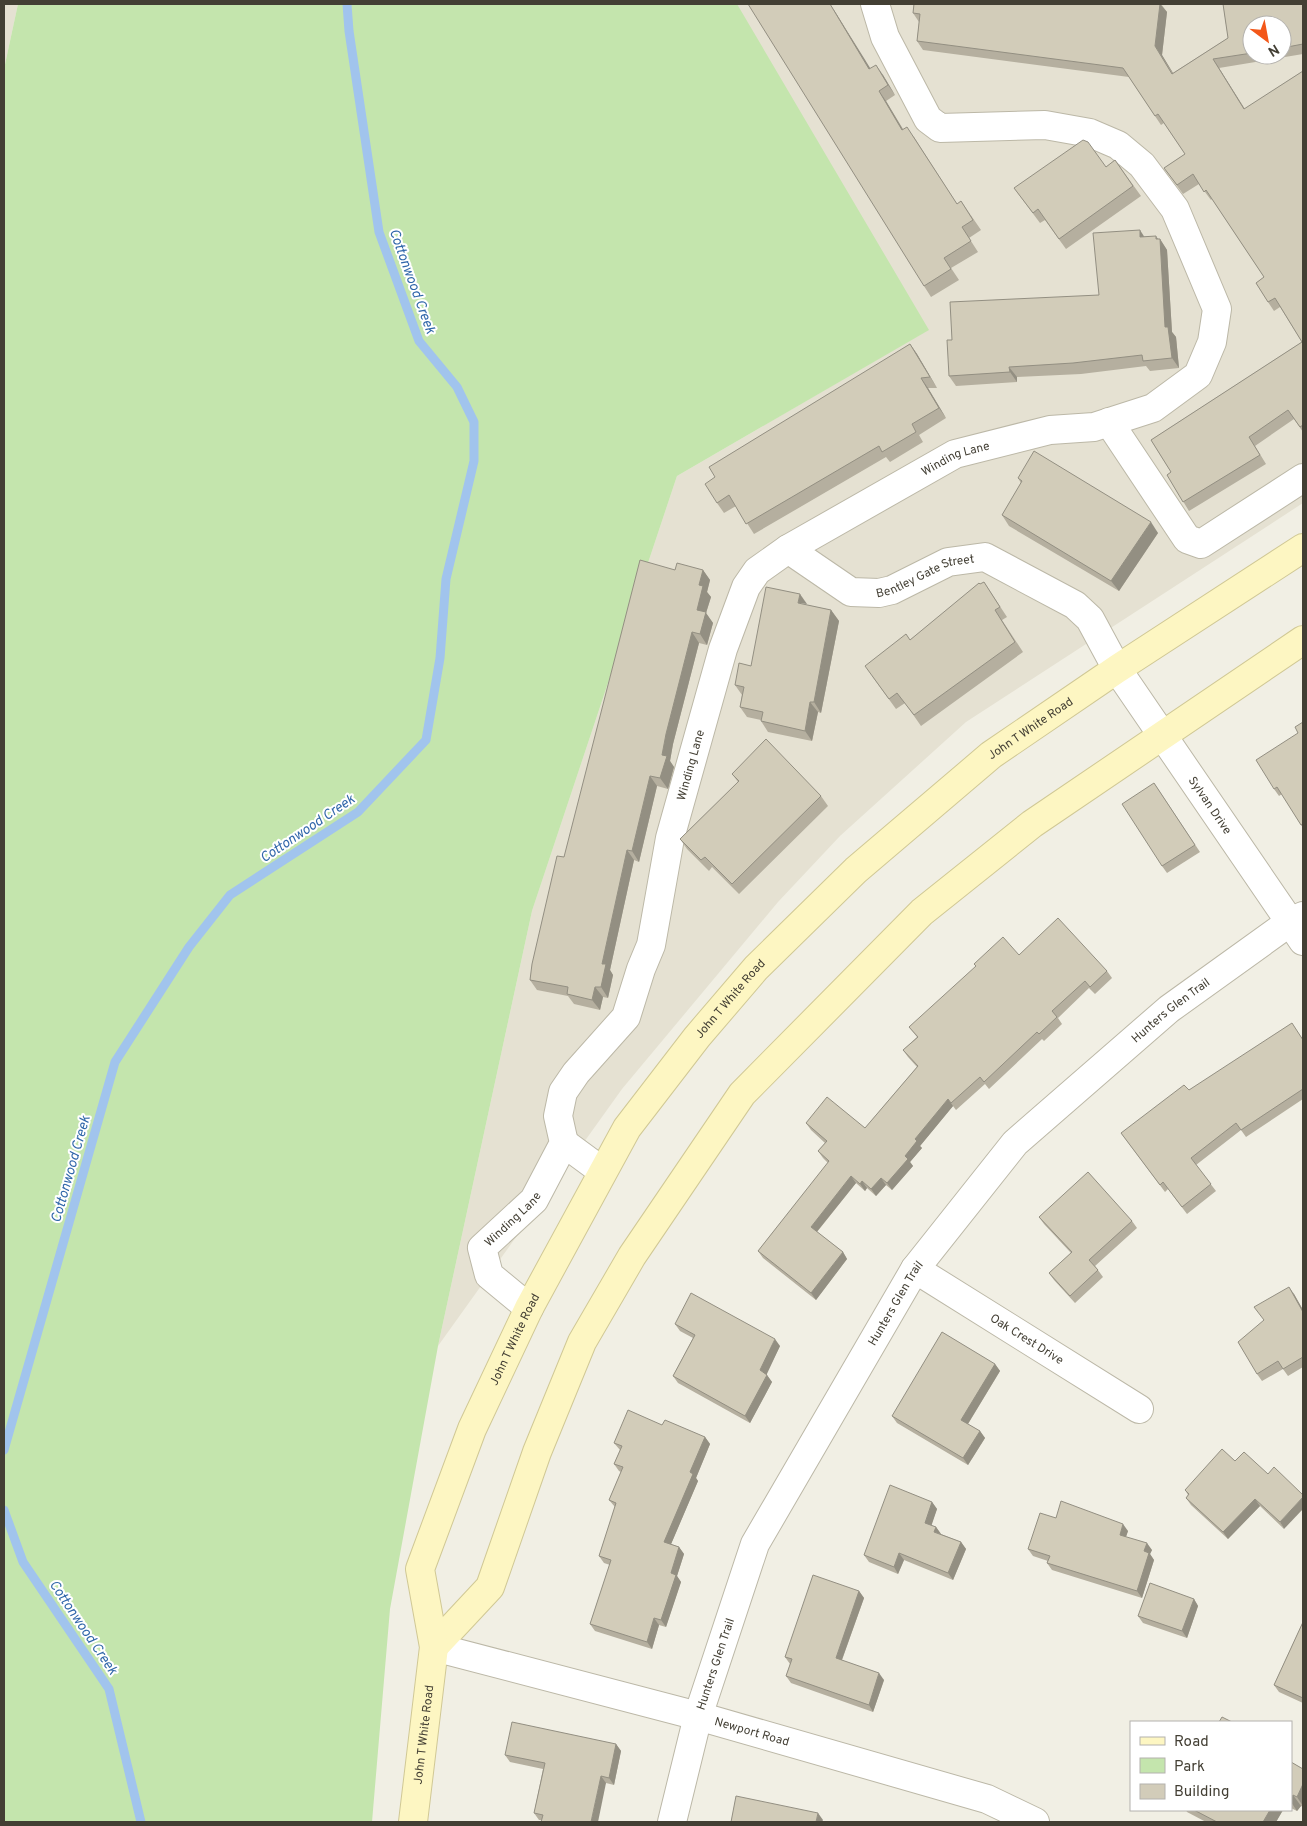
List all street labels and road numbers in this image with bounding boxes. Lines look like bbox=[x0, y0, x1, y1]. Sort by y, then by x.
street label: Winding Lane bbox=[919, 439, 992, 480]
street label: Bentley Gate Street bbox=[875, 552, 975, 602]
street label: John T White Road bbox=[985, 694, 1077, 764]
street label: Winding Lane bbox=[674, 728, 709, 803]
street label: Sylvan Drive bbox=[1184, 774, 1235, 838]
street label: John T White Road bbox=[692, 956, 769, 1042]
street label: Hunters Glen Trail bbox=[1129, 975, 1214, 1047]
street label: Winding Lane bbox=[481, 1190, 546, 1251]
street label: Hunters Glen Trail bbox=[865, 1258, 927, 1349]
street label: John T White Road bbox=[487, 1291, 544, 1388]
street label: Oak Crest Drive bbox=[987, 1311, 1066, 1369]
street label: Hunters Glen Trail bbox=[694, 1616, 739, 1712]
street label: John T White Road bbox=[411, 1684, 438, 1785]
street label: Newport Road bbox=[712, 1714, 791, 1751]

